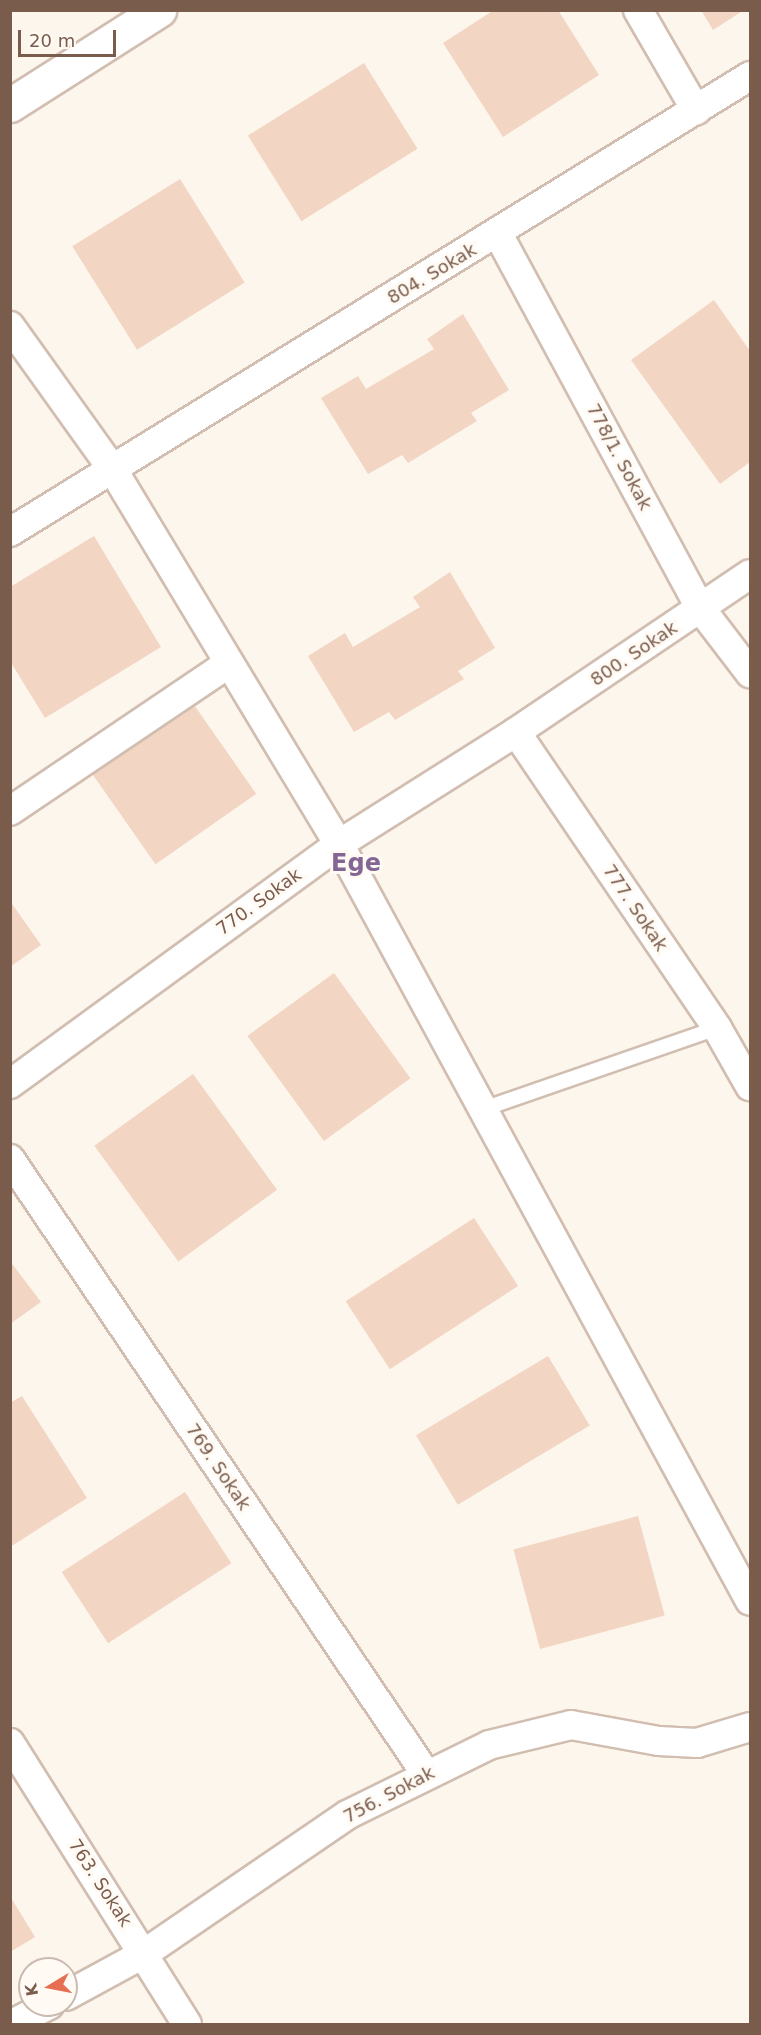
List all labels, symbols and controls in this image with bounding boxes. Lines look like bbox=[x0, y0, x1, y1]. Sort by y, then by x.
scale bar bbox=[21, 18, 118, 56]
text: 20 m bbox=[29, 30, 75, 51]
street label: 804. Sokak bbox=[384, 239, 480, 309]
street label: 778/1. Sokak bbox=[582, 400, 656, 514]
street label: 800. Sokak bbox=[587, 617, 681, 691]
district label: Ege bbox=[331, 850, 381, 878]
street label: 777. Sokak bbox=[598, 861, 672, 955]
street label: 770. Sokak bbox=[212, 864, 306, 940]
street label: 769. Sokak bbox=[181, 1420, 255, 1514]
street label: 756. Sokak bbox=[340, 1762, 438, 1828]
street label: 763. Sokak bbox=[64, 1835, 136, 1931]
north arrow bbox=[18, 1957, 78, 2017]
text: K bbox=[21, 1982, 42, 1998]

